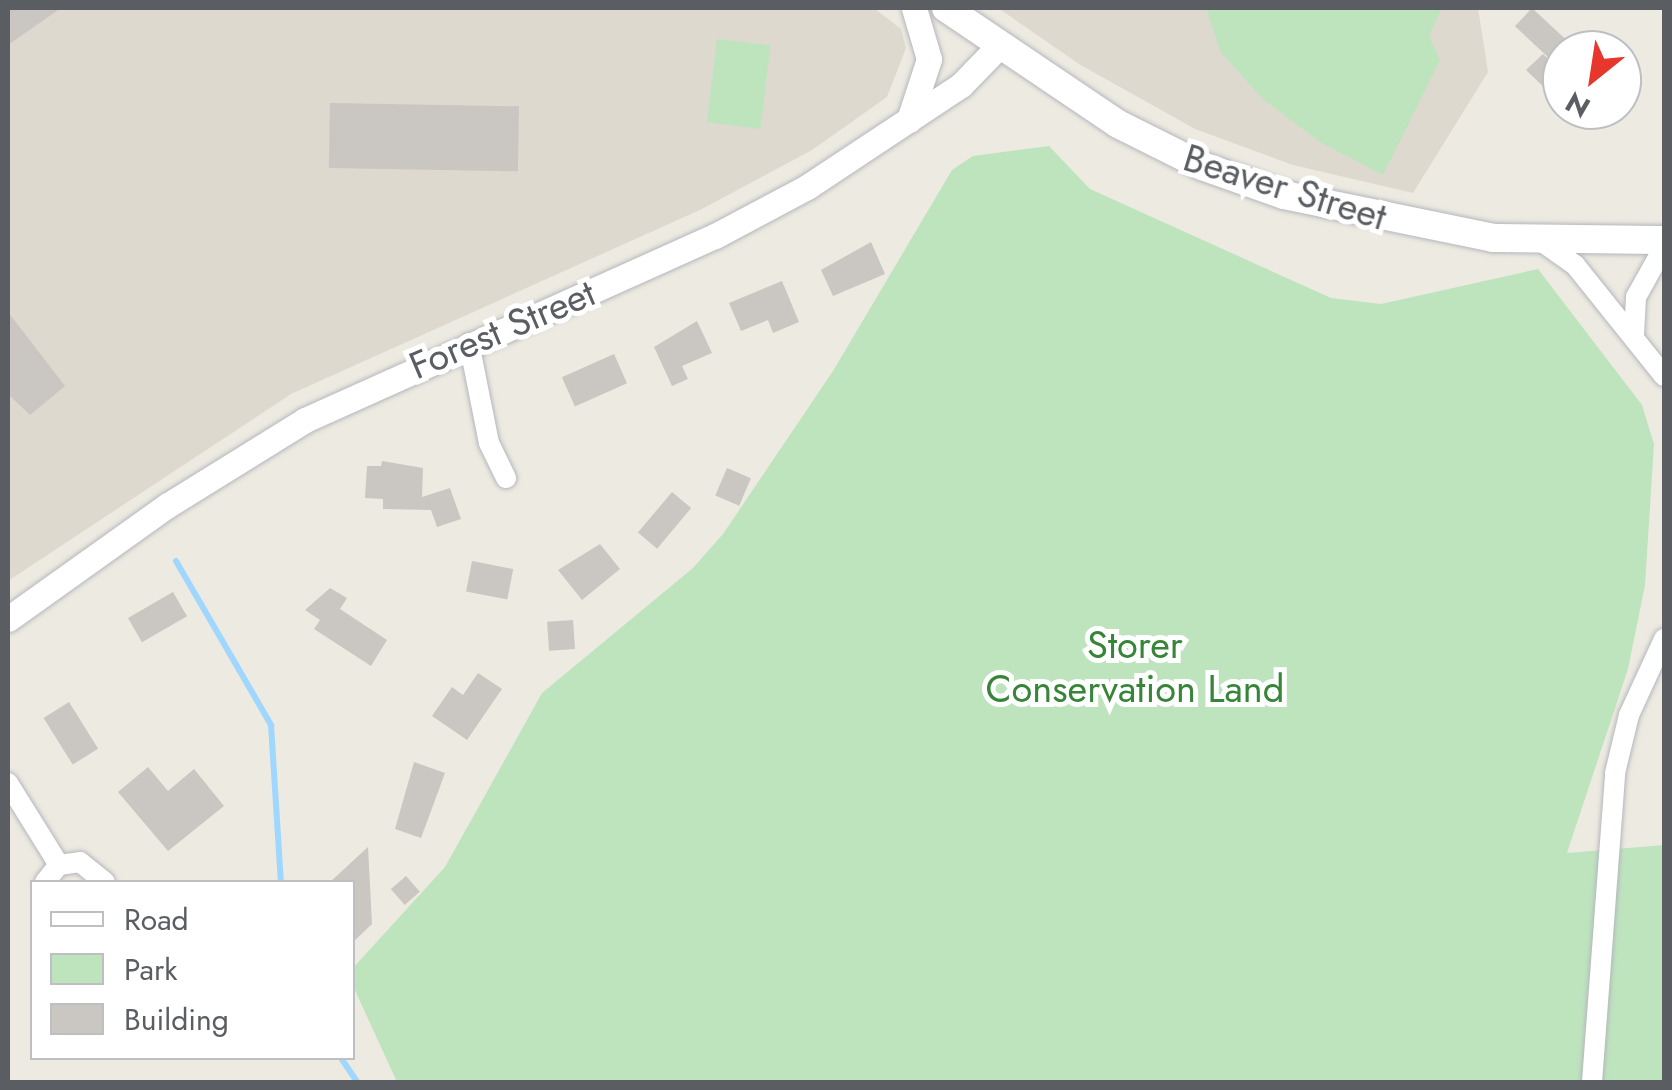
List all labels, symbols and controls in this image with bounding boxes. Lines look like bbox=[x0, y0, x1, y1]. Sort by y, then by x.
north arrow bbox=[1542, 30, 1642, 130]
text: N bbox=[1558, 81, 1598, 128]
street label: Beaver Street bbox=[1178, 135, 1392, 239]
street label: Forest Street bbox=[402, 269, 602, 389]
park label: Storer Conservation Land bbox=[986, 622, 1284, 712]
legend bbox=[30, 880, 355, 1060]
text: Road bbox=[124, 898, 189, 941]
text: Park bbox=[124, 948, 177, 991]
text: Building bbox=[124, 998, 229, 1041]

